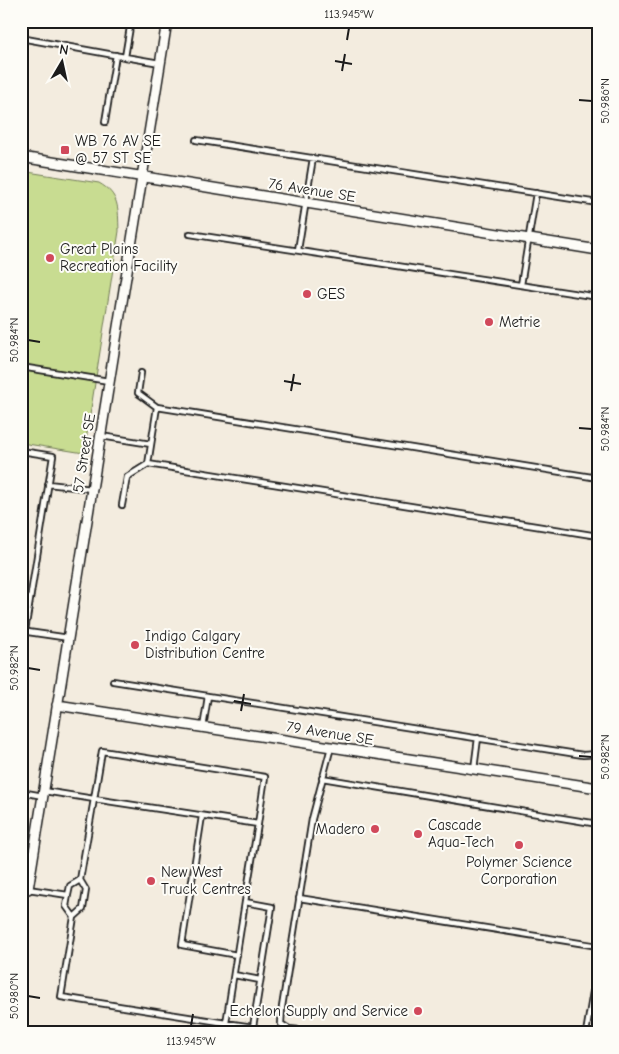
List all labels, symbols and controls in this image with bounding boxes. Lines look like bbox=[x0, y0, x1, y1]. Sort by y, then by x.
text: 113.945°W bbox=[324, 7, 374, 21]
north arrow bbox=[38, 38, 88, 88]
text: N bbox=[58, 41, 70, 59]
text: 50.986°N bbox=[598, 78, 612, 124]
place label: WB 76 AV SE @ 57 ST SE bbox=[75, 132, 161, 167]
marker: WB 76 AV SE @ 57 ST SE bbox=[59, 144, 71, 156]
street label: 76 Avenue SE bbox=[267, 174, 357, 206]
place label: Great Plains Recreation Facility bbox=[60, 240, 178, 275]
marker: Great Plains Recreation Facility bbox=[44, 252, 56, 264]
place label: GES bbox=[317, 285, 345, 303]
marker: GES bbox=[301, 288, 313, 300]
place label: Metrie bbox=[499, 313, 541, 331]
marker: Metrie bbox=[483, 316, 495, 328]
text: 50.984°N bbox=[7, 318, 21, 362]
text: 50.984°N bbox=[598, 407, 612, 451]
street label: 57 Street SE bbox=[69, 412, 99, 494]
place label: Indigo Calgary Distribution Centre bbox=[145, 627, 265, 662]
marker: Indigo Calgary Distribution Centre bbox=[129, 639, 141, 651]
text: 50.982°N bbox=[7, 645, 21, 691]
street label: 79 Avenue SE bbox=[285, 717, 375, 749]
text: 50.982°N bbox=[598, 734, 612, 780]
place label: Cascade Aqua-Tech bbox=[428, 816, 494, 851]
place label: Madero bbox=[316, 820, 365, 838]
marker: Madero bbox=[369, 823, 381, 835]
marker: Cascade Aqua-Tech bbox=[412, 828, 424, 840]
marker: Polymer Science Corporation bbox=[513, 839, 525, 851]
place label: Polymer Science Corporation bbox=[466, 853, 573, 888]
place label: New West Truck Centres bbox=[161, 863, 251, 898]
marker: New West Truck Centres bbox=[145, 875, 157, 887]
text: 50.980°N bbox=[7, 973, 21, 1019]
place label: Echelon Supply and Service bbox=[230, 1002, 408, 1020]
marker: Echelon Supply and Service bbox=[412, 1005, 424, 1017]
text: 113.945°W bbox=[166, 1034, 216, 1048]

